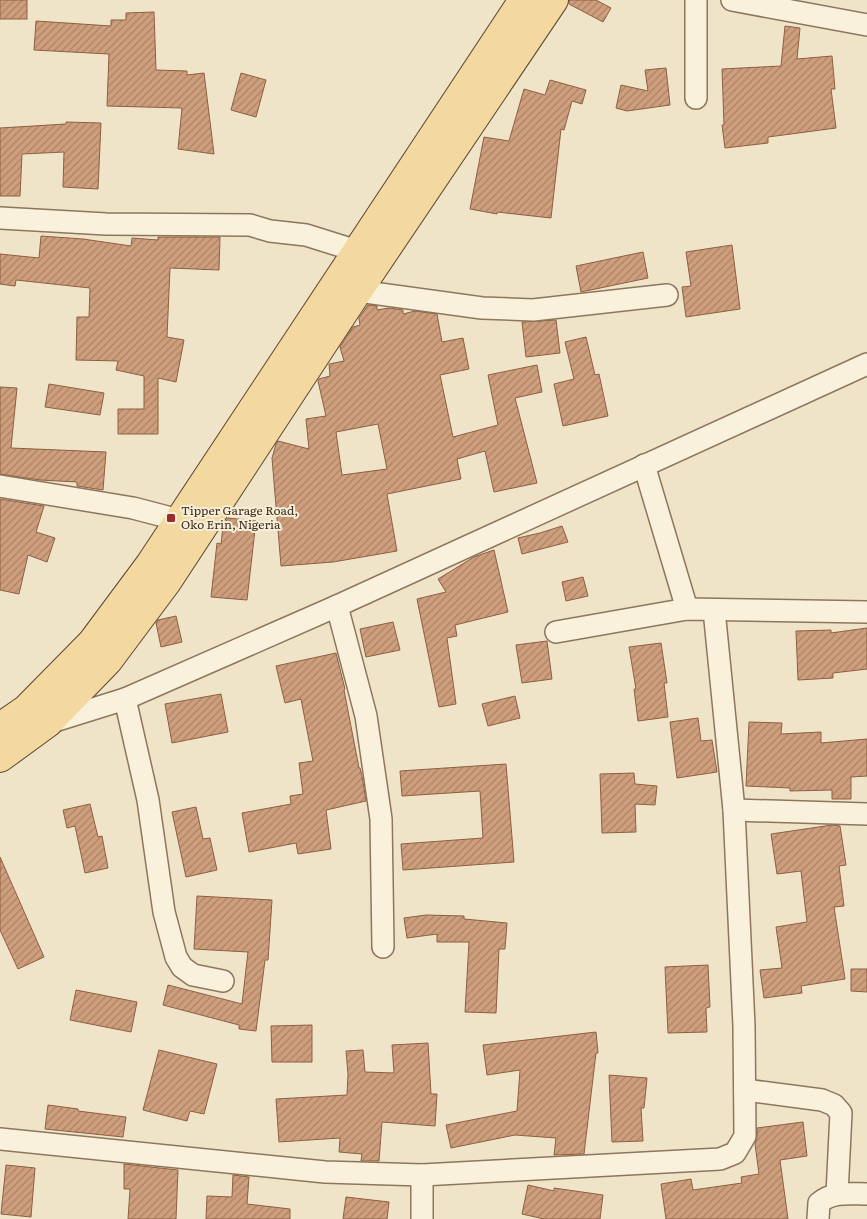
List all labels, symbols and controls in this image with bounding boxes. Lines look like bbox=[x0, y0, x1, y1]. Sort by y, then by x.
place label: Tipper Garage Road, Oko Erin, Nigeria bbox=[181, 501, 298, 533]
marker: Tipper Garage Road, Oko Erin, Nigeria bbox=[165, 512, 177, 524]

